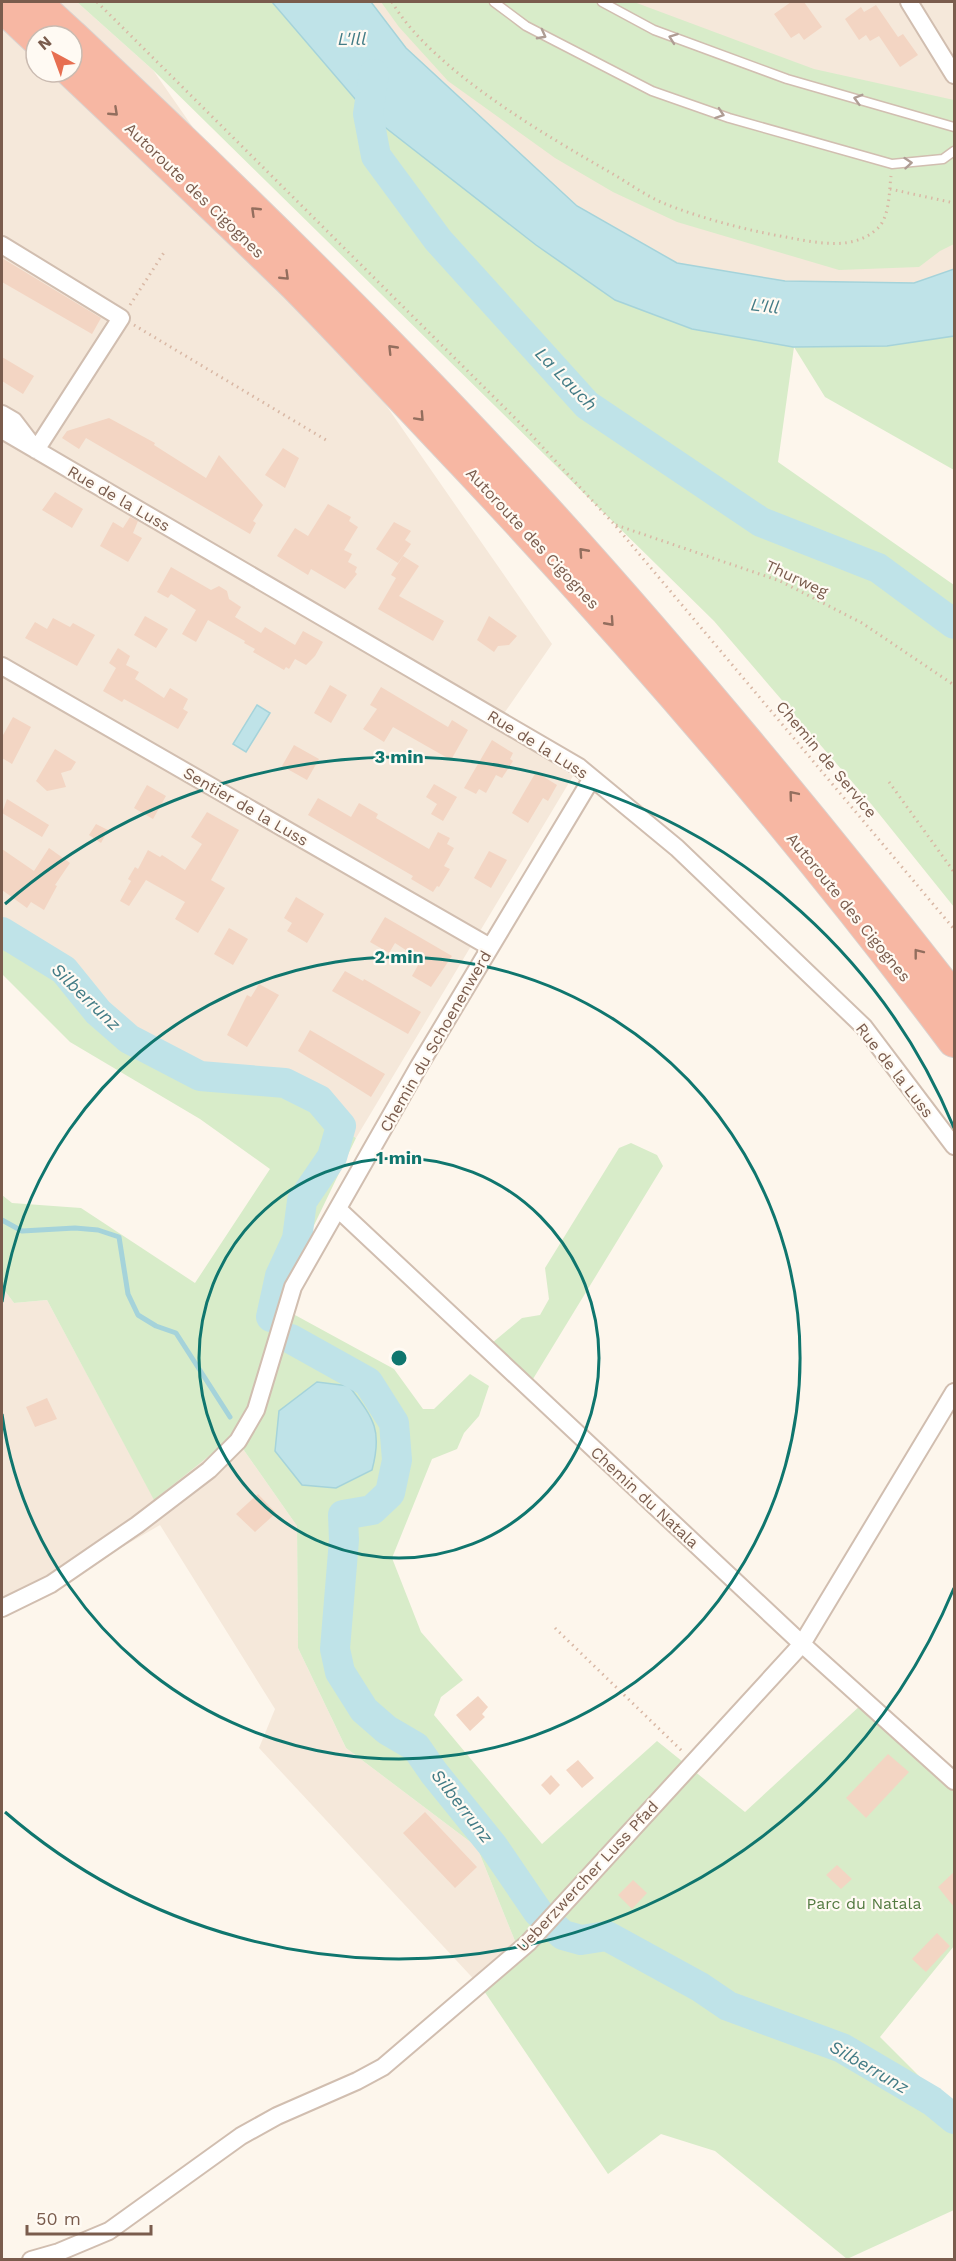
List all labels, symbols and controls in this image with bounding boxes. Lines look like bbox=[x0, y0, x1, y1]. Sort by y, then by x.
north arrow bbox=[24, 24, 84, 84]
water label: L'Ill bbox=[338, 28, 366, 49]
one-way arrow bbox=[536, 28, 546, 39]
text: N bbox=[34, 32, 55, 54]
one-way arrow bbox=[668, 32, 679, 45]
one-way arrow bbox=[853, 94, 864, 106]
one-way arrow bbox=[108, 105, 118, 116]
one-way arrow bbox=[714, 107, 725, 120]
street label: Autoroute des Cigognes bbox=[121, 119, 268, 262]
one-way arrow bbox=[903, 157, 912, 170]
one-way arrow bbox=[251, 207, 262, 218]
one-way arrow bbox=[278, 269, 289, 280]
water label: L'Ill bbox=[750, 293, 781, 318]
water label: La Lauch bbox=[531, 343, 602, 415]
one-way arrow bbox=[389, 345, 400, 356]
one-way arrow bbox=[413, 409, 424, 420]
street label: Rue de la Luss bbox=[64, 461, 173, 535]
street label: Autoroute des Cigognes bbox=[462, 464, 603, 613]
one-way arrow bbox=[579, 548, 590, 559]
street label: Thurweg bbox=[763, 556, 831, 601]
one-way arrow bbox=[603, 615, 614, 626]
street label: Chemin de Service bbox=[772, 697, 881, 822]
street label: Rue de la Luss bbox=[484, 706, 591, 783]
text: 3 min bbox=[374, 746, 424, 767]
street label: Sentier de la Luss bbox=[180, 763, 312, 850]
one-way arrow bbox=[789, 791, 800, 802]
street label: Autoroute des Cigognes bbox=[783, 829, 915, 986]
text: 2 min bbox=[374, 946, 424, 967]
street label: Chemin du Schoenenwerd bbox=[376, 947, 495, 1135]
one-way arrow bbox=[915, 948, 926, 959]
water label: Silberrunz bbox=[48, 959, 126, 1035]
street label: Rue de la Luss bbox=[852, 1019, 937, 1121]
text: 1 min bbox=[376, 1147, 422, 1168]
centre of rings bbox=[389, 1348, 409, 1368]
street label: Chemin du Natala bbox=[587, 1443, 702, 1552]
water label: Silberrunz bbox=[427, 1765, 498, 1847]
street label: Ueberzwercher Luss Pfad bbox=[512, 1797, 662, 1956]
park label: Parc du Natala bbox=[807, 1894, 921, 1913]
water label: Silberrunz bbox=[826, 2036, 913, 2098]
scale bar bbox=[27, 2198, 152, 2236]
text: 50 m bbox=[36, 2208, 81, 2229]

